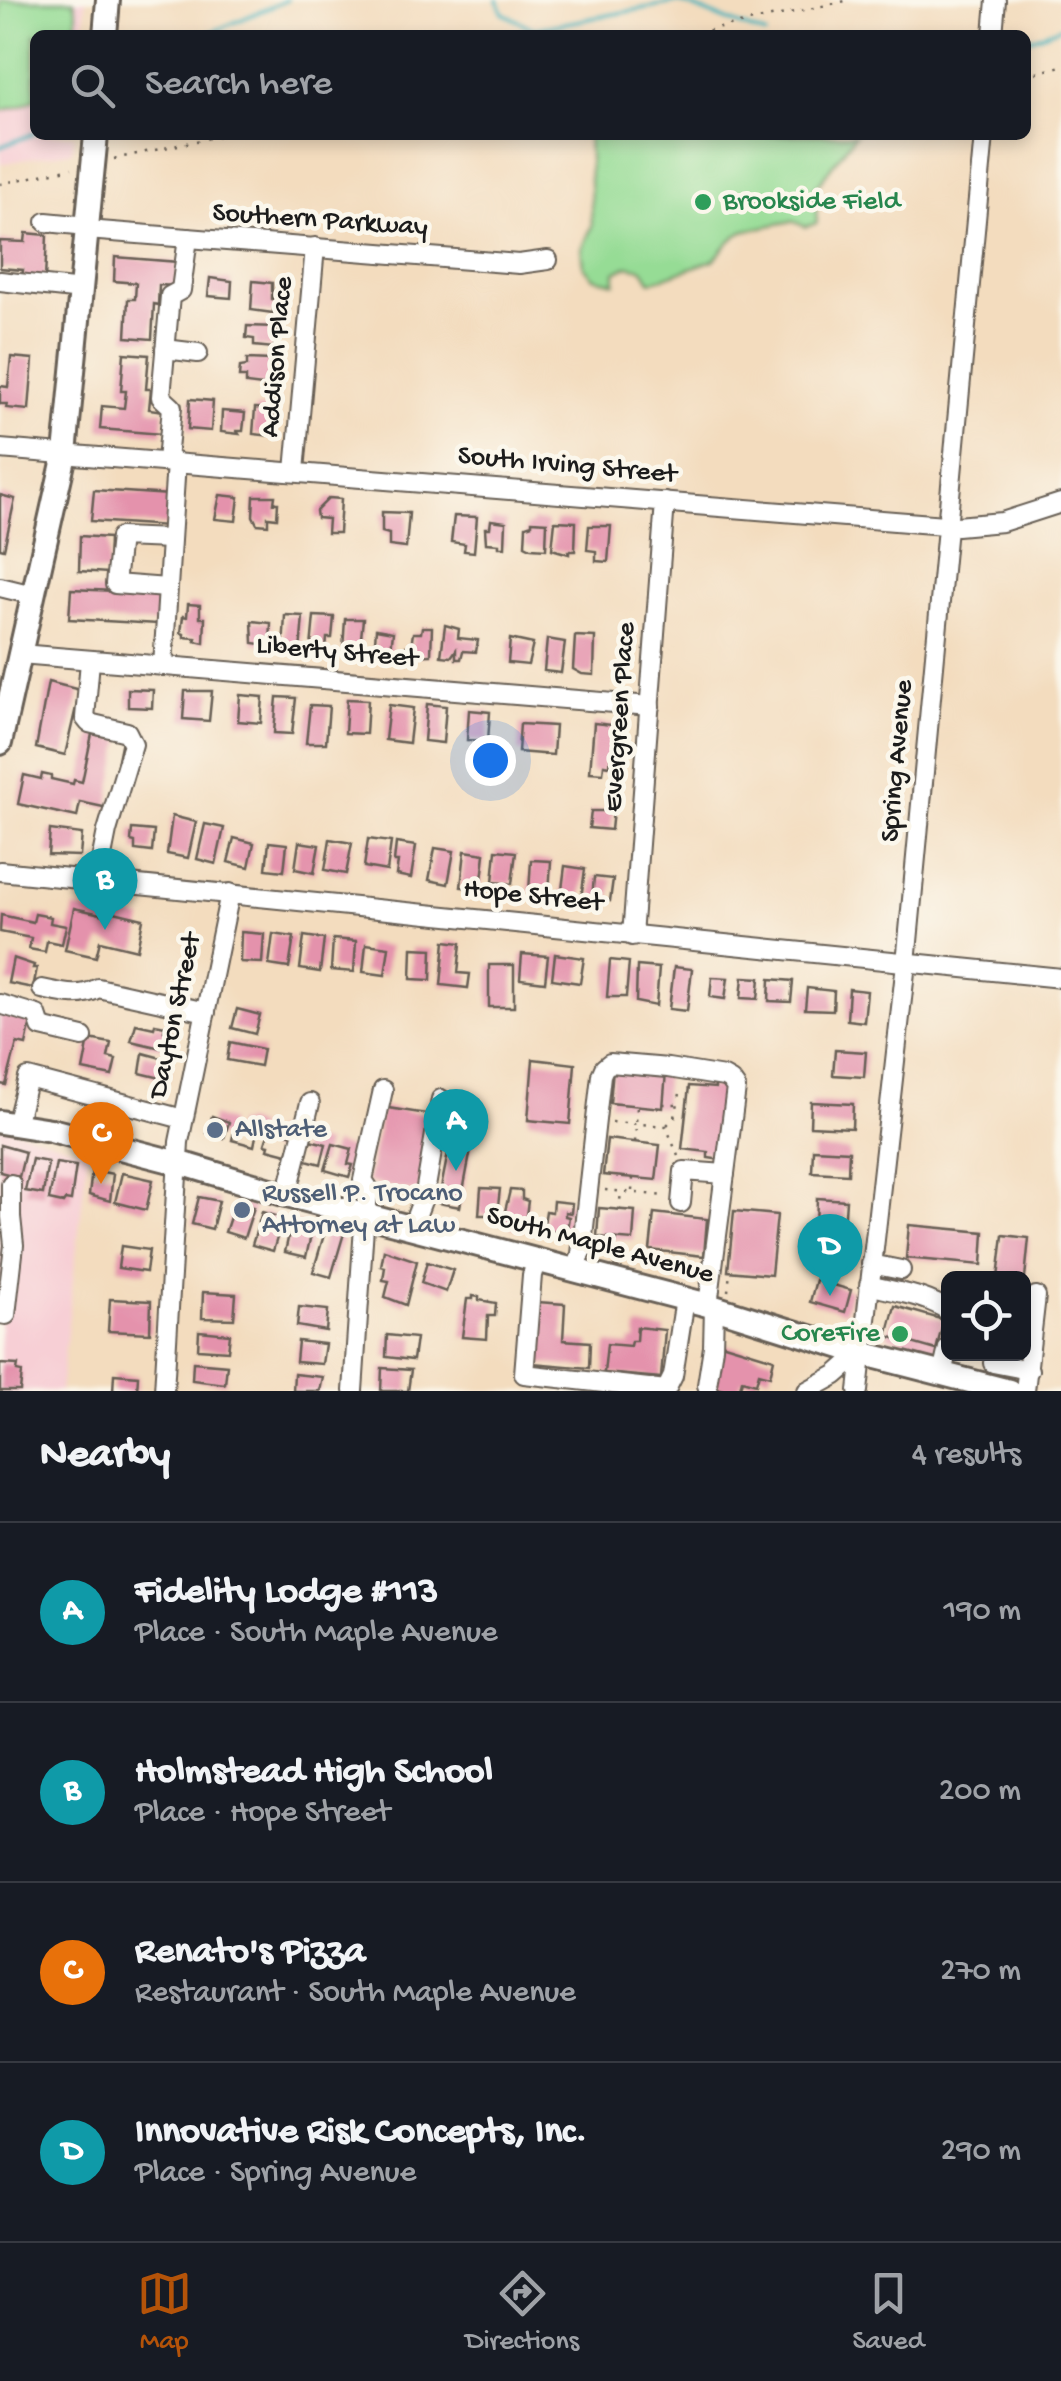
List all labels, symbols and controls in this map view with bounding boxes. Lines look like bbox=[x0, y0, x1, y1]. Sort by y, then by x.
search box bbox=[30, 30, 1031, 140]
icon: search bbox=[65, 58, 120, 113]
text: Search here bbox=[145, 63, 332, 107]
place label: Brookside Field bbox=[722, 186, 903, 219]
marker: Brookside Field bbox=[692, 191, 714, 213]
street label: Southern Parkway bbox=[211, 197, 429, 245]
street label: Addison Place bbox=[255, 275, 302, 439]
street label: South Irving Street bbox=[456, 440, 680, 492]
street label: Evergreen Place bbox=[598, 621, 644, 813]
street label: Liberty Street bbox=[255, 630, 422, 677]
street label: Spring Avenue bbox=[874, 678, 922, 844]
your location bbox=[465, 735, 516, 786]
pin: B bbox=[72, 848, 138, 930]
street label: Hope Street bbox=[462, 873, 607, 921]
street label: Dayton Street bbox=[142, 928, 210, 1104]
pin: A bbox=[424, 1088, 488, 1171]
pin: C bbox=[68, 1102, 134, 1184]
place label: Allstate bbox=[235, 1114, 328, 1147]
marker: Allstate bbox=[204, 1119, 226, 1141]
place label: Russell P. Trocano Attorney at Law bbox=[262, 1178, 463, 1243]
marker: Russell P. Trocano Attorney at Law bbox=[231, 1199, 253, 1221]
street label: South Maple Avenue bbox=[483, 1200, 718, 1292]
pin: D bbox=[798, 1214, 862, 1296]
map controls bbox=[941, 1271, 1031, 1361]
button: locate bbox=[941, 1271, 1031, 1361]
place label: CoreFire bbox=[781, 1318, 881, 1351]
marker: CoreFire bbox=[889, 1323, 911, 1345]
text: Nearby bbox=[40, 1432, 170, 1481]
text: 4 results bbox=[912, 1437, 1021, 1475]
text: Fidelity Lodge #113 bbox=[135, 1571, 438, 1615]
text: A bbox=[63, 1593, 82, 1631]
text: 190 m bbox=[944, 1593, 1021, 1631]
text: Place · South Maple Avenue bbox=[135, 1615, 497, 1653]
text: Holmstead High School bbox=[135, 1751, 493, 1795]
text: B bbox=[64, 1773, 81, 1811]
text: 200 m bbox=[939, 1773, 1021, 1811]
text: Place · Hope Street bbox=[135, 1795, 390, 1833]
text: Renato's Pizza bbox=[135, 1931, 365, 1975]
text: C bbox=[64, 1953, 81, 1991]
text: 270 m bbox=[940, 1953, 1021, 1991]
text: Restaurant · South Maple Avenue bbox=[135, 1975, 576, 2013]
text: Innovative Risk Concepts, Inc. bbox=[135, 2111, 587, 2155]
text: D bbox=[62, 2133, 83, 2171]
text: 290 m bbox=[941, 2133, 1021, 2171]
text: Place · Spring Avenue bbox=[135, 2155, 416, 2193]
tab: Map bbox=[137, 2266, 192, 2359]
tab: Directions bbox=[465, 2266, 579, 2359]
tab: Saved bbox=[852, 2266, 924, 2359]

